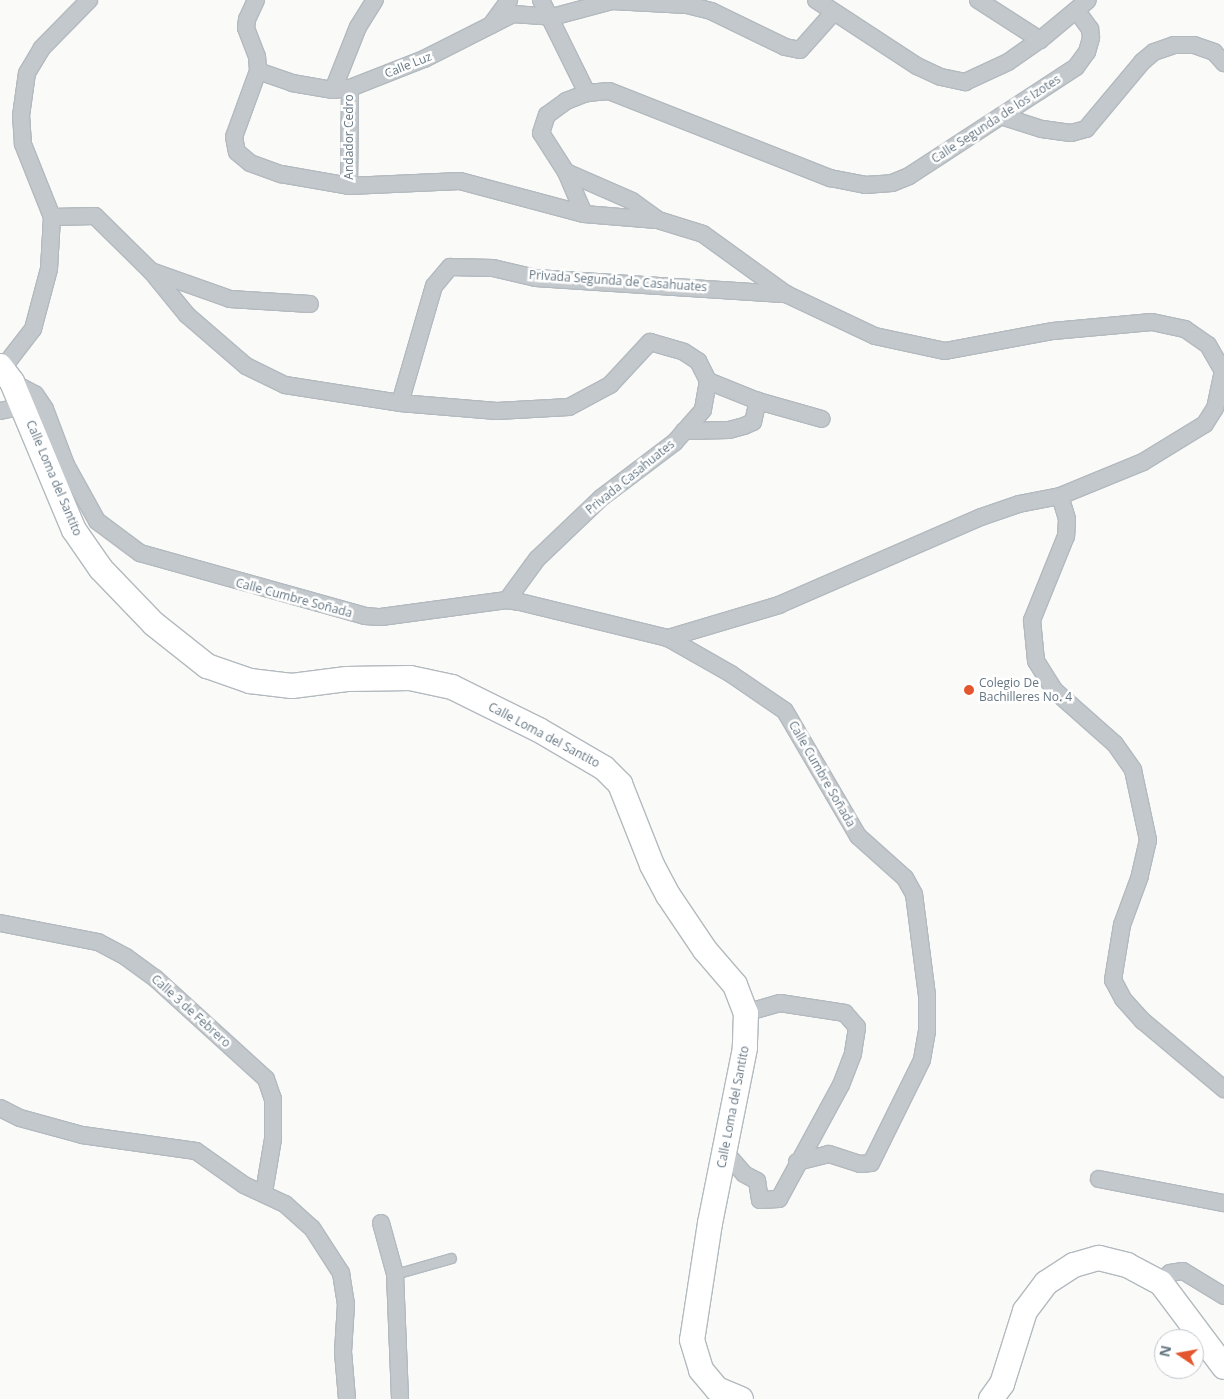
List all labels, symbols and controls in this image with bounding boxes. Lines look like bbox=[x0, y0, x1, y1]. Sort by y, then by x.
street label: Calle Luz bbox=[382, 49, 434, 81]
street label: Calle Segunda de los Izotes bbox=[929, 72, 1063, 166]
street label: Andador Cedro bbox=[342, 94, 356, 180]
street label: Privada Segunda de Casahuates bbox=[528, 268, 708, 294]
street label: Calle Loma del Santito bbox=[23, 418, 85, 538]
street label: Privada Casahuates bbox=[583, 437, 677, 517]
street label: Calle Cumbre Soñada bbox=[234, 576, 354, 620]
place label: Colegio De Bachilleres No. 4 bbox=[979, 676, 1072, 704]
marker: Colegio De Bachilleres No. 4 bbox=[963, 684, 975, 696]
street label: Calle Loma del Santito bbox=[486, 699, 602, 771]
street label: Calle Cumbre Soñada bbox=[786, 718, 858, 830]
street label: Calle 3 de Febrero bbox=[149, 972, 233, 1050]
street label: Calle Loma del Santito bbox=[714, 1045, 752, 1169]
north arrow bbox=[1154, 1329, 1204, 1379]
text: N bbox=[1154, 1343, 1175, 1359]

